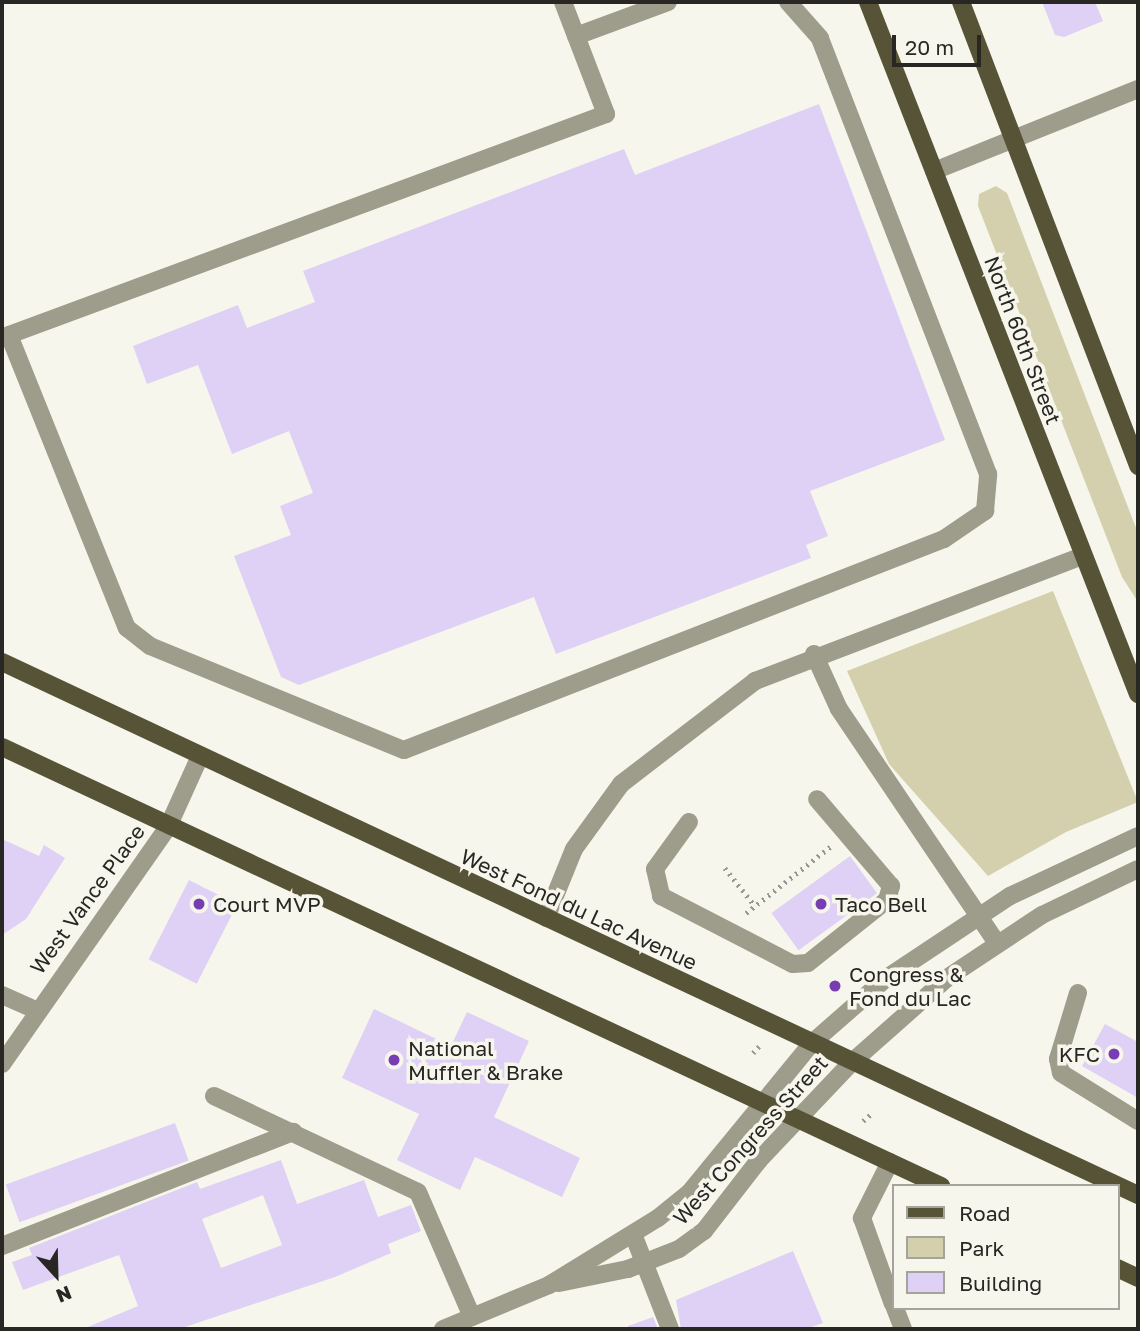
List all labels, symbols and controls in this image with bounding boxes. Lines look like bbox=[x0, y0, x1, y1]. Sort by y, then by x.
scale bar bbox=[895, 21, 984, 65]
text: 20 m bbox=[905, 34, 954, 60]
street label: North 60th Street bbox=[979, 252, 1067, 428]
street label: West Vance Place bbox=[24, 819, 150, 979]
street label: West Fond du Lac Avenue bbox=[457, 843, 701, 975]
place label: Court MVP bbox=[213, 891, 321, 917]
place label: Taco Bell bbox=[835, 891, 927, 917]
marker: Court MVP bbox=[191, 896, 207, 912]
marker: Taco Bell bbox=[813, 896, 829, 912]
place label: Congress & Fond du Lac bbox=[849, 961, 971, 1011]
marker: Congress & Fond du Lac bbox=[827, 978, 843, 994]
place label: National Muffler & Brake bbox=[408, 1035, 563, 1085]
place label: KFC bbox=[1059, 1041, 1100, 1067]
marker: KFC bbox=[1106, 1046, 1122, 1062]
street label: West Congress Street bbox=[667, 1050, 833, 1230]
marker: National Muffler & Brake bbox=[386, 1052, 402, 1068]
legend bbox=[892, 1184, 1119, 1310]
text: Road bbox=[959, 1200, 1010, 1226]
text: Park bbox=[959, 1235, 1004, 1261]
north arrow bbox=[21, 1240, 91, 1310]
text: Building bbox=[959, 1270, 1042, 1296]
text: N bbox=[53, 1282, 75, 1308]

